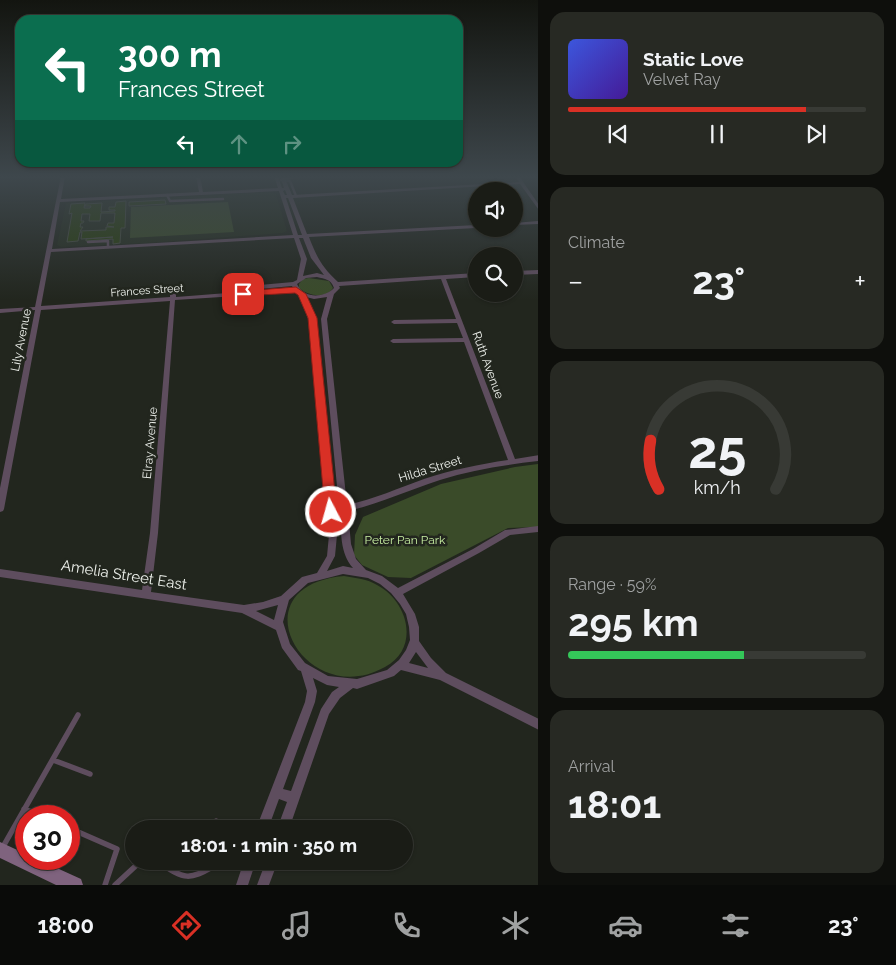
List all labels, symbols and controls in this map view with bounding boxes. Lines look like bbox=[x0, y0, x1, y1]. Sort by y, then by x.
text: 300 m bbox=[118, 34, 222, 75]
icon: left bbox=[35, 35, 100, 100]
text: Static Love bbox=[643, 48, 744, 70]
text: Velvet Ray bbox=[643, 70, 721, 89]
text: Frances Street bbox=[118, 76, 265, 102]
icon: previous bbox=[604, 120, 632, 148]
icon: pause bbox=[703, 120, 731, 148]
icon: next bbox=[802, 120, 830, 148]
icon: left bbox=[172, 130, 200, 158]
icon: ahead bbox=[225, 130, 253, 158]
icon: right bbox=[278, 130, 306, 158]
map controls bbox=[468, 182, 523, 302]
button: sound bbox=[468, 182, 523, 237]
text: Climate bbox=[568, 233, 625, 252]
button: search bbox=[468, 247, 523, 302]
text: 23° bbox=[692, 258, 745, 303]
text: − bbox=[568, 265, 583, 298]
text: + bbox=[854, 265, 866, 298]
pin bbox=[222, 273, 264, 315]
icon: arrive bbox=[229, 280, 257, 308]
street label: Frances Street bbox=[110, 281, 184, 300]
street label: Lily Avenue bbox=[8, 307, 34, 373]
street label: Ruth Avenue bbox=[469, 329, 507, 401]
street label: Elray Avenue bbox=[140, 406, 160, 480]
text: 25 bbox=[688, 419, 746, 480]
street label: Hilda Street bbox=[397, 453, 463, 485]
text: km/h bbox=[693, 477, 741, 498]
position arrow bbox=[304, 485, 356, 537]
park label: Peter Pan Park bbox=[365, 533, 446, 547]
street label: Amelia Street East bbox=[60, 556, 188, 594]
text: Range · 59% bbox=[568, 575, 656, 594]
text: 295 km bbox=[568, 600, 699, 645]
text: Arrival bbox=[568, 757, 615, 776]
text: 18:01 bbox=[568, 782, 661, 827]
speed limit sign: 30 bbox=[15, 805, 80, 870]
text: 18:01 · 1 min · 350 m bbox=[181, 834, 357, 856]
icon: directions bbox=[169, 908, 204, 943]
icon: music bbox=[279, 908, 314, 943]
icon: phone bbox=[389, 908, 424, 943]
icon: climate bbox=[498, 908, 533, 943]
icon: car bbox=[608, 908, 643, 943]
icon: filters bbox=[718, 908, 753, 943]
text: 18:00 bbox=[37, 912, 94, 938]
text: 23° bbox=[828, 912, 859, 938]

